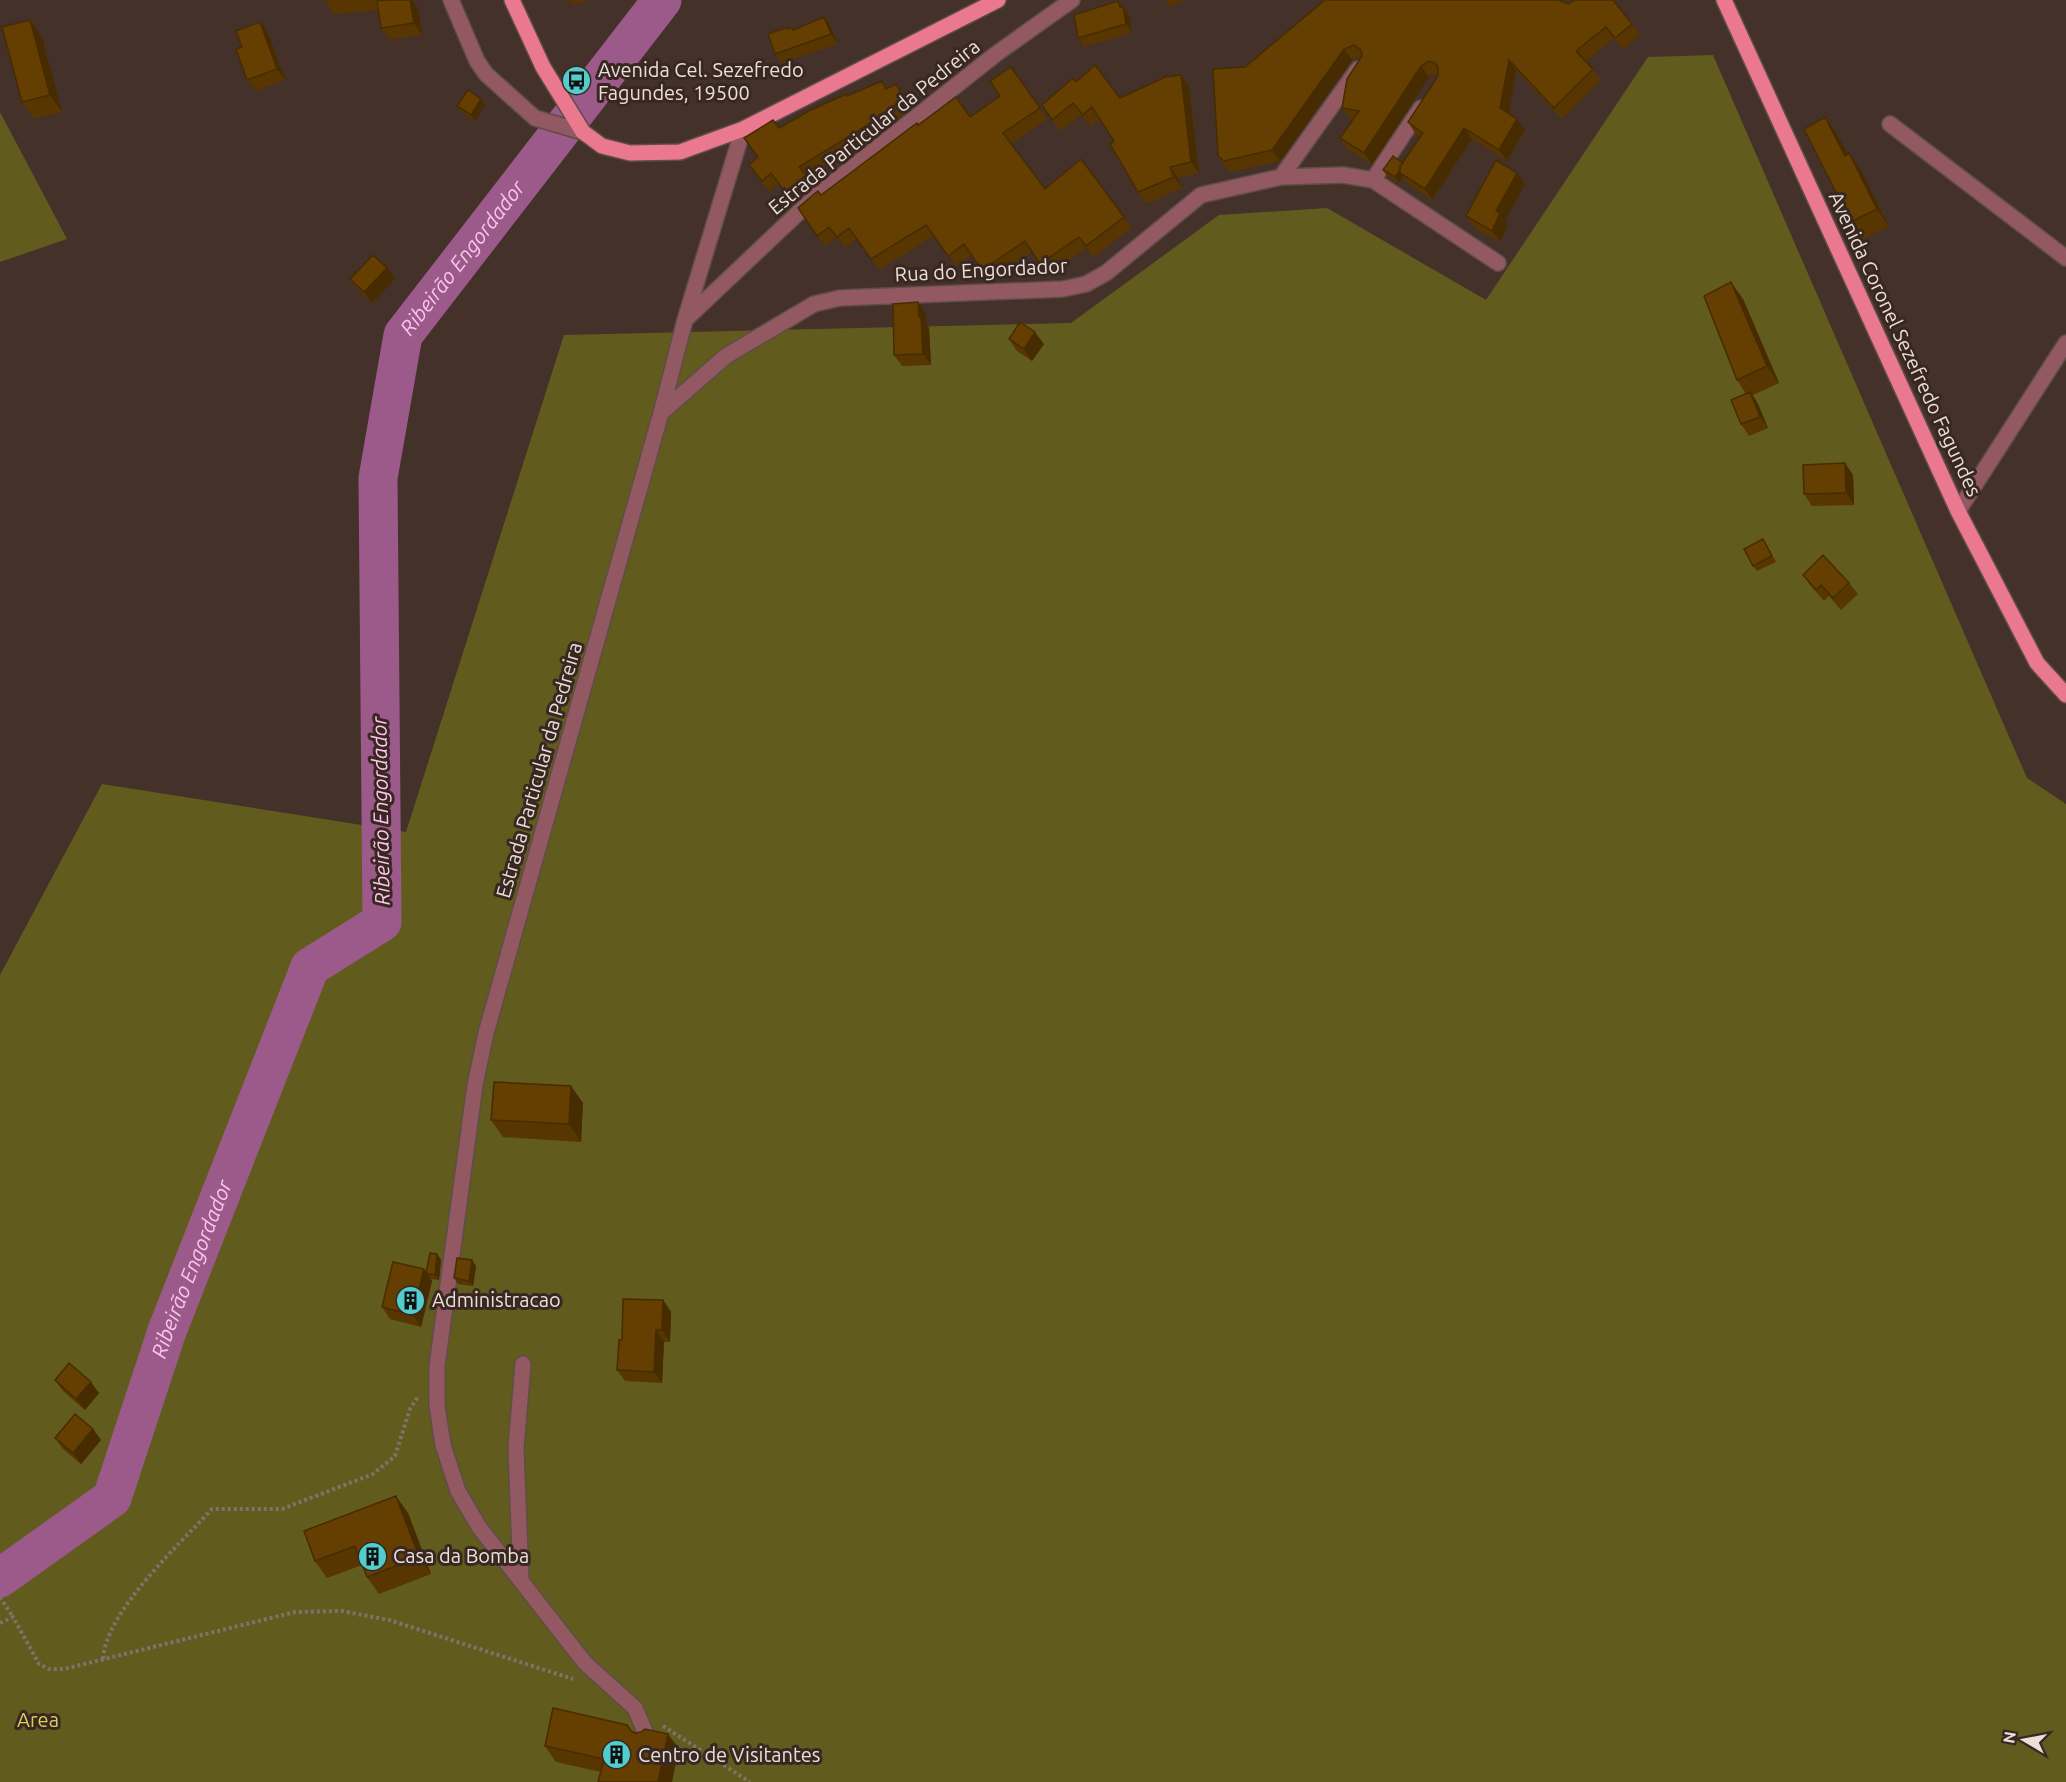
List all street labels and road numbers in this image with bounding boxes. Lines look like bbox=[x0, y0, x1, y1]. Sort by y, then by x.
street label: Estrada Particular da Pedreira bbox=[763, 34, 984, 219]
street label: Avenida Coronel Sezefredo Fagundes bbox=[1825, 188, 1986, 500]
street label: Rua do Engordador bbox=[894, 253, 1068, 286]
street label: Estrada Particular da Pedreira bbox=[491, 639, 586, 900]

